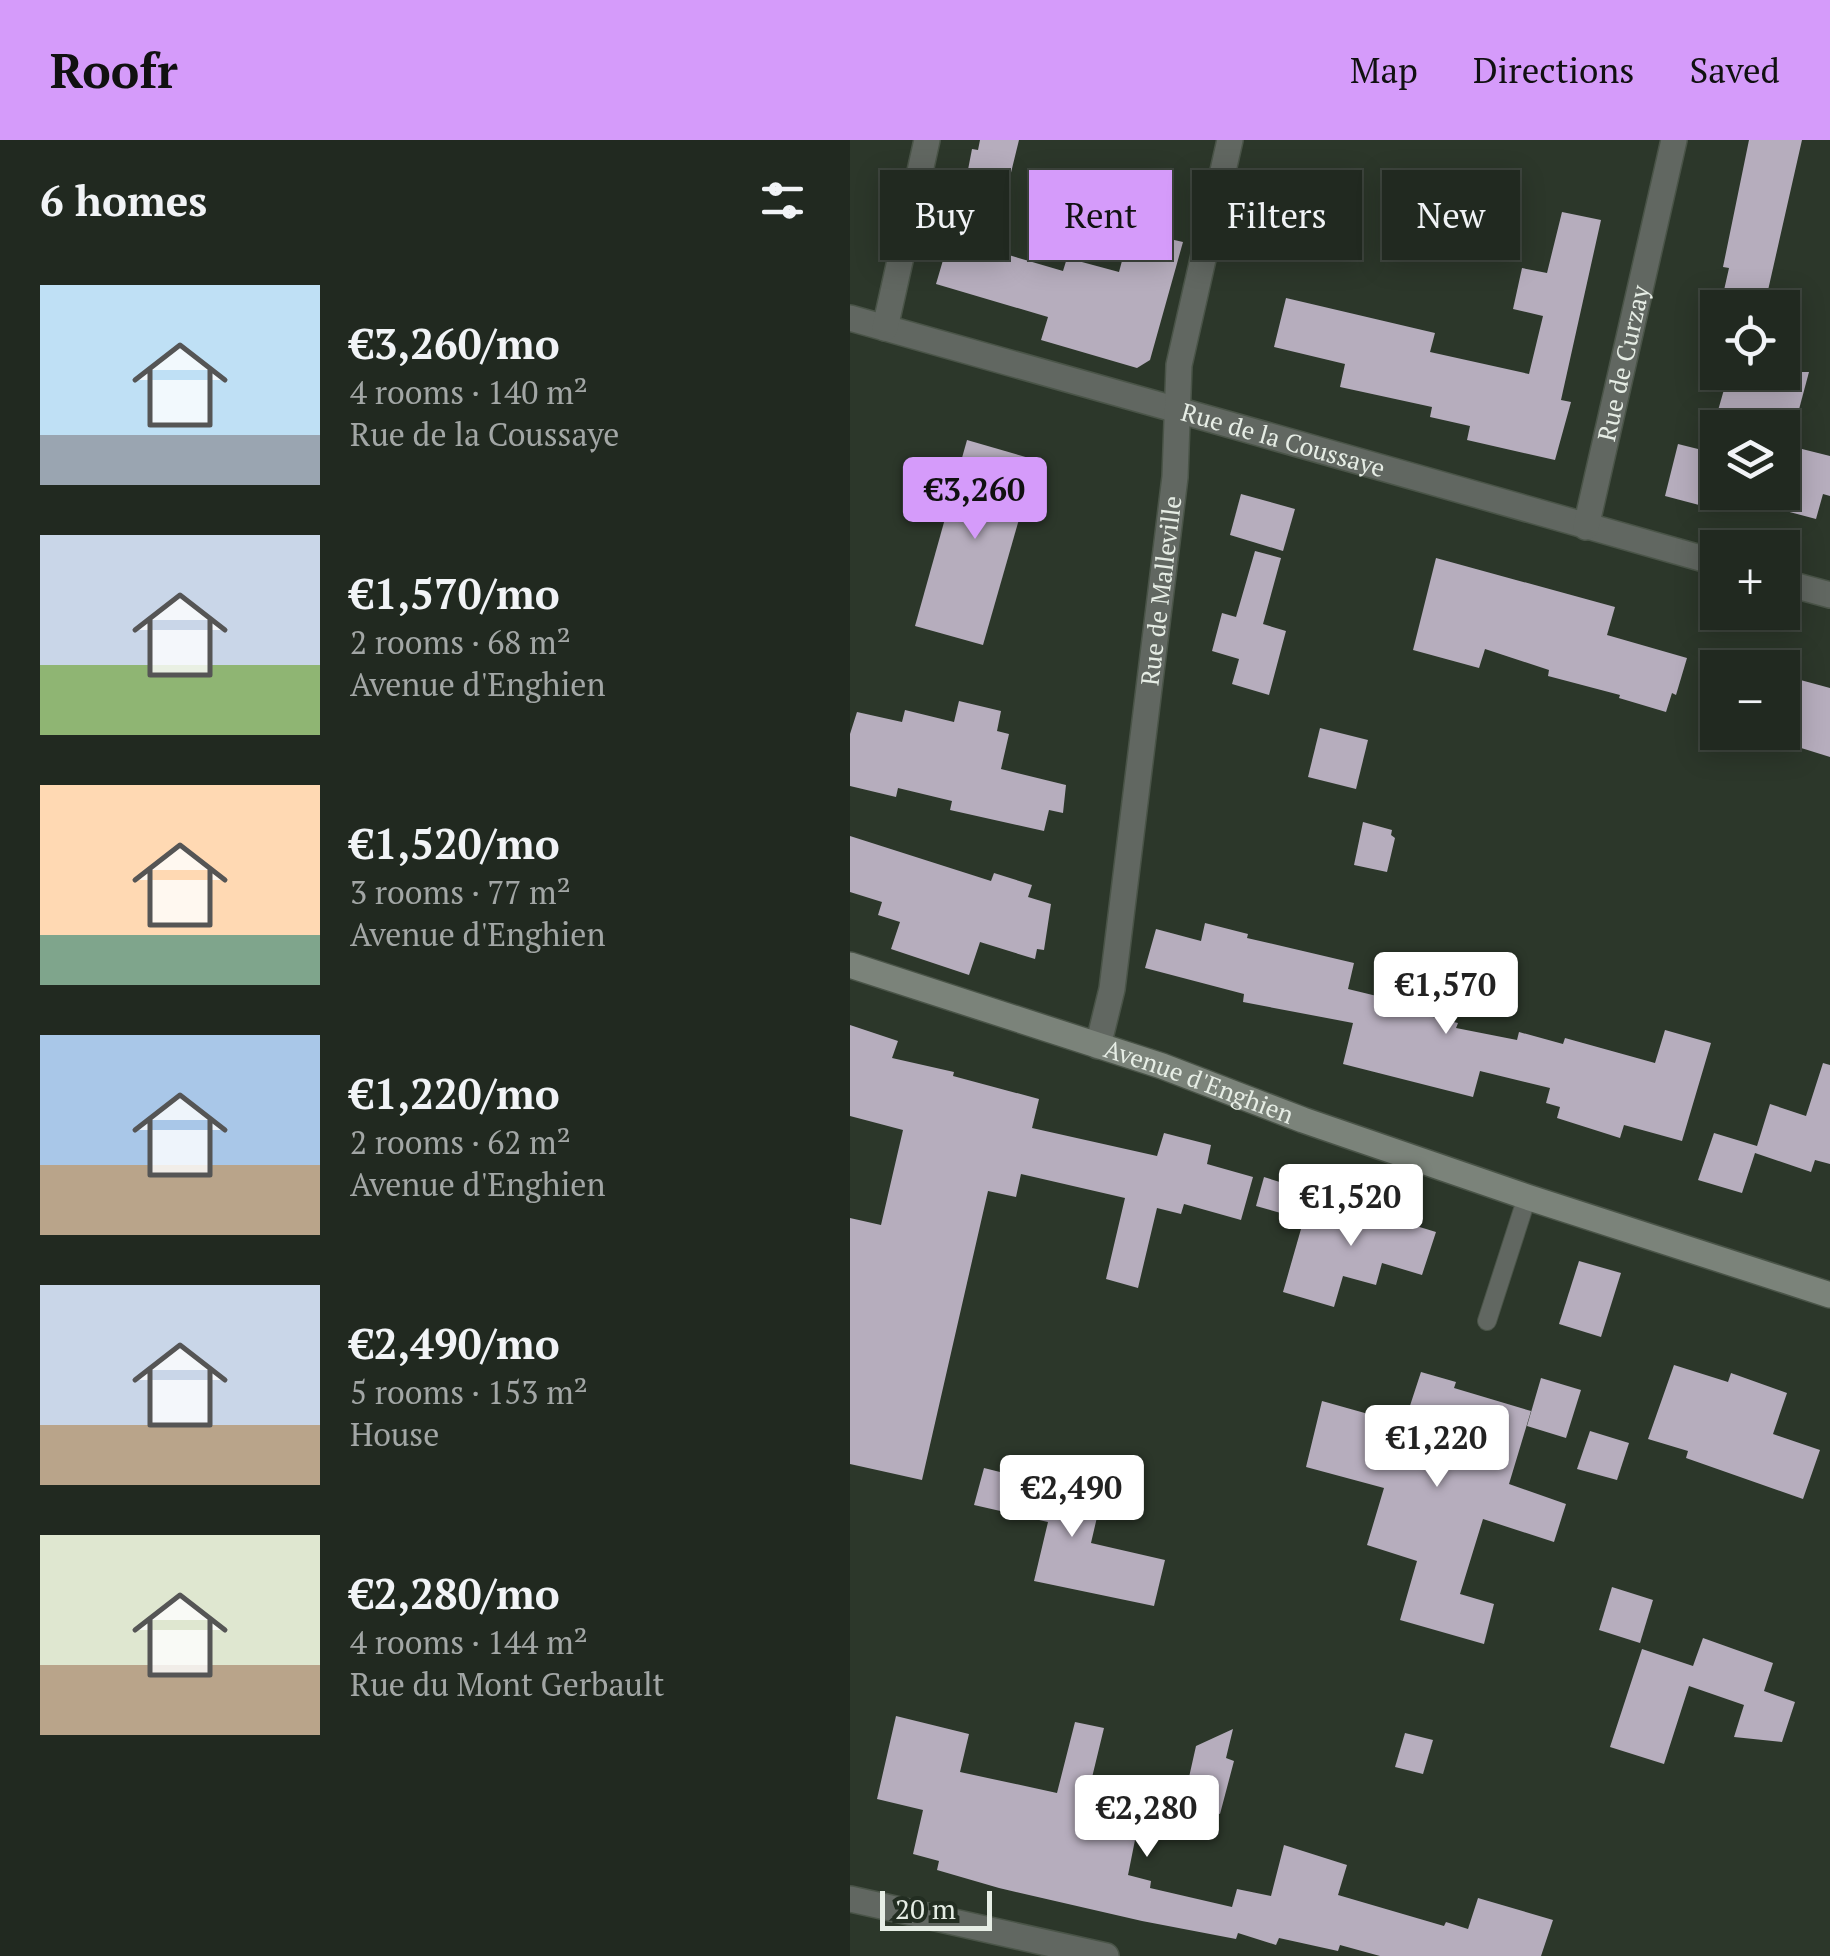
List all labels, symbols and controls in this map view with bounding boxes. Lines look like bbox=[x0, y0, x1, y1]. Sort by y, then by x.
text: Roofr bbox=[50, 38, 178, 102]
text: Map bbox=[1350, 47, 1418, 93]
text: Directions bbox=[1473, 47, 1634, 93]
text: Saved bbox=[1689, 47, 1780, 93]
chip: Buy bbox=[880, 170, 1009, 260]
chip: Rent bbox=[1029, 170, 1172, 260]
chip: Filters bbox=[1192, 170, 1362, 260]
chip: New bbox=[1382, 170, 1520, 260]
text: 6 homes bbox=[40, 172, 207, 228]
icon: filters bbox=[755, 173, 810, 228]
street label: Rue de Curzay bbox=[1589, 282, 1657, 444]
map controls bbox=[1700, 290, 1800, 750]
button: locate bbox=[1700, 290, 1800, 390]
text: €3,260/mo bbox=[350, 315, 560, 371]
icon: home bbox=[120, 325, 240, 445]
text: 4 rooms · 140 m² bbox=[350, 371, 588, 413]
street label: Rue de la Coussaye bbox=[1178, 395, 1389, 484]
button: layers bbox=[1700, 410, 1800, 510]
text: Rue de la Coussaye bbox=[350, 413, 619, 455]
pin: €3,260 bbox=[894, 457, 1056, 542]
text: €3,260 bbox=[925, 468, 1025, 510]
street label: Rue de Malleville bbox=[1132, 494, 1189, 687]
button: + bbox=[1700, 530, 1800, 630]
text: €1,570/mo bbox=[350, 565, 560, 621]
icon: home bbox=[120, 575, 240, 695]
text: 2 rooms · 68 m² bbox=[350, 621, 571, 663]
button: − bbox=[1700, 650, 1800, 750]
text: Avenue d'Enghien bbox=[350, 663, 605, 705]
text: €1,520/mo bbox=[350, 815, 560, 871]
icon: home bbox=[120, 825, 240, 945]
text: 3 rooms · 77 m² bbox=[350, 871, 571, 913]
text: Avenue d'Enghien bbox=[350, 913, 605, 955]
pin: €1,570 bbox=[1365, 952, 1527, 1037]
text: €1,570 bbox=[1396, 963, 1496, 1005]
street label: Avenue d'Enghien bbox=[1100, 1031, 1299, 1131]
text: €1,220/mo bbox=[350, 1065, 560, 1121]
icon: home bbox=[120, 1075, 240, 1195]
text: 2 rooms · 62 m² bbox=[350, 1121, 571, 1163]
text: Avenue d'Enghien bbox=[350, 1163, 605, 1205]
pin: €1,520 bbox=[1270, 1164, 1432, 1249]
text: €1,520 bbox=[1301, 1175, 1401, 1217]
text: €2,490/mo bbox=[350, 1315, 560, 1371]
icon: home bbox=[120, 1325, 240, 1445]
text: 5 rooms · 153 m² bbox=[350, 1371, 588, 1413]
pin: €1,220 bbox=[1356, 1405, 1518, 1490]
text: House bbox=[350, 1413, 439, 1455]
text: €1,220 bbox=[1387, 1416, 1487, 1458]
pin: €2,490 bbox=[991, 1455, 1153, 1540]
text: €2,490 bbox=[1022, 1466, 1122, 1508]
text: €2,280/mo bbox=[350, 1565, 560, 1621]
icon: home bbox=[120, 1575, 240, 1695]
text: 4 rooms · 144 m² bbox=[350, 1621, 588, 1663]
text: Rue du Mont Gerbault bbox=[350, 1663, 665, 1705]
pin: €2,280 bbox=[1066, 1775, 1228, 1860]
text: €2,280 bbox=[1097, 1786, 1197, 1828]
scale bar bbox=[880, 1886, 992, 1930]
text: 20 m bbox=[895, 1890, 956, 1927]

